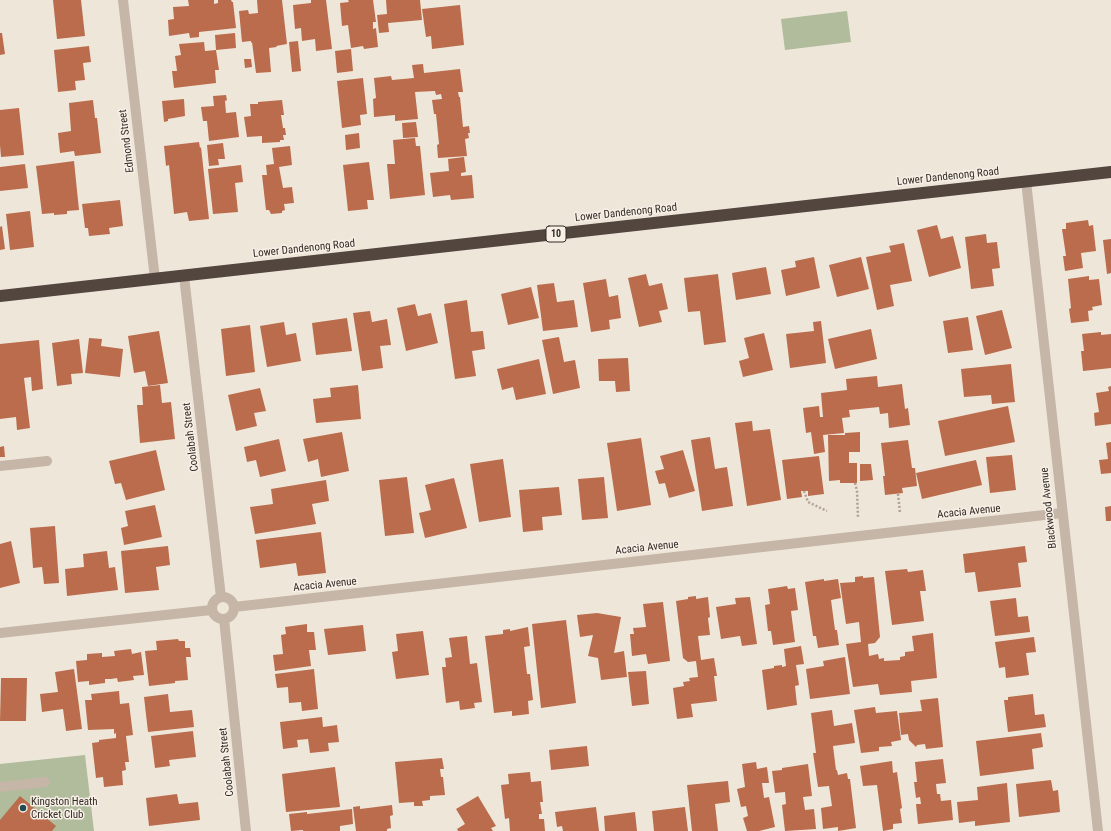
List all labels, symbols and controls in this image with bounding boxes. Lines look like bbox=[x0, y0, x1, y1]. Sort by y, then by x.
street label: Edmond Street bbox=[117, 109, 137, 173]
street label: Lower Dandenong Road bbox=[896, 165, 1000, 189]
street label: Lower Dandenong Road bbox=[574, 201, 678, 225]
road number: 10 bbox=[546, 226, 566, 242]
street label: Lower Dandenong Road bbox=[252, 237, 356, 261]
street label: Coolabah Street bbox=[180, 402, 202, 472]
street label: Blackwood Avenue bbox=[1038, 467, 1060, 549]
street label: Acacia Avenue bbox=[937, 502, 1001, 522]
street label: Acacia Avenue bbox=[615, 538, 679, 558]
street label: Acacia Avenue bbox=[293, 575, 357, 595]
street label: Coolabah Street bbox=[217, 727, 237, 797]
place label: Kingston Heath Cricket Club bbox=[31, 795, 98, 821]
marker: Kingston Heath Cricket Club bbox=[18, 803, 28, 813]

